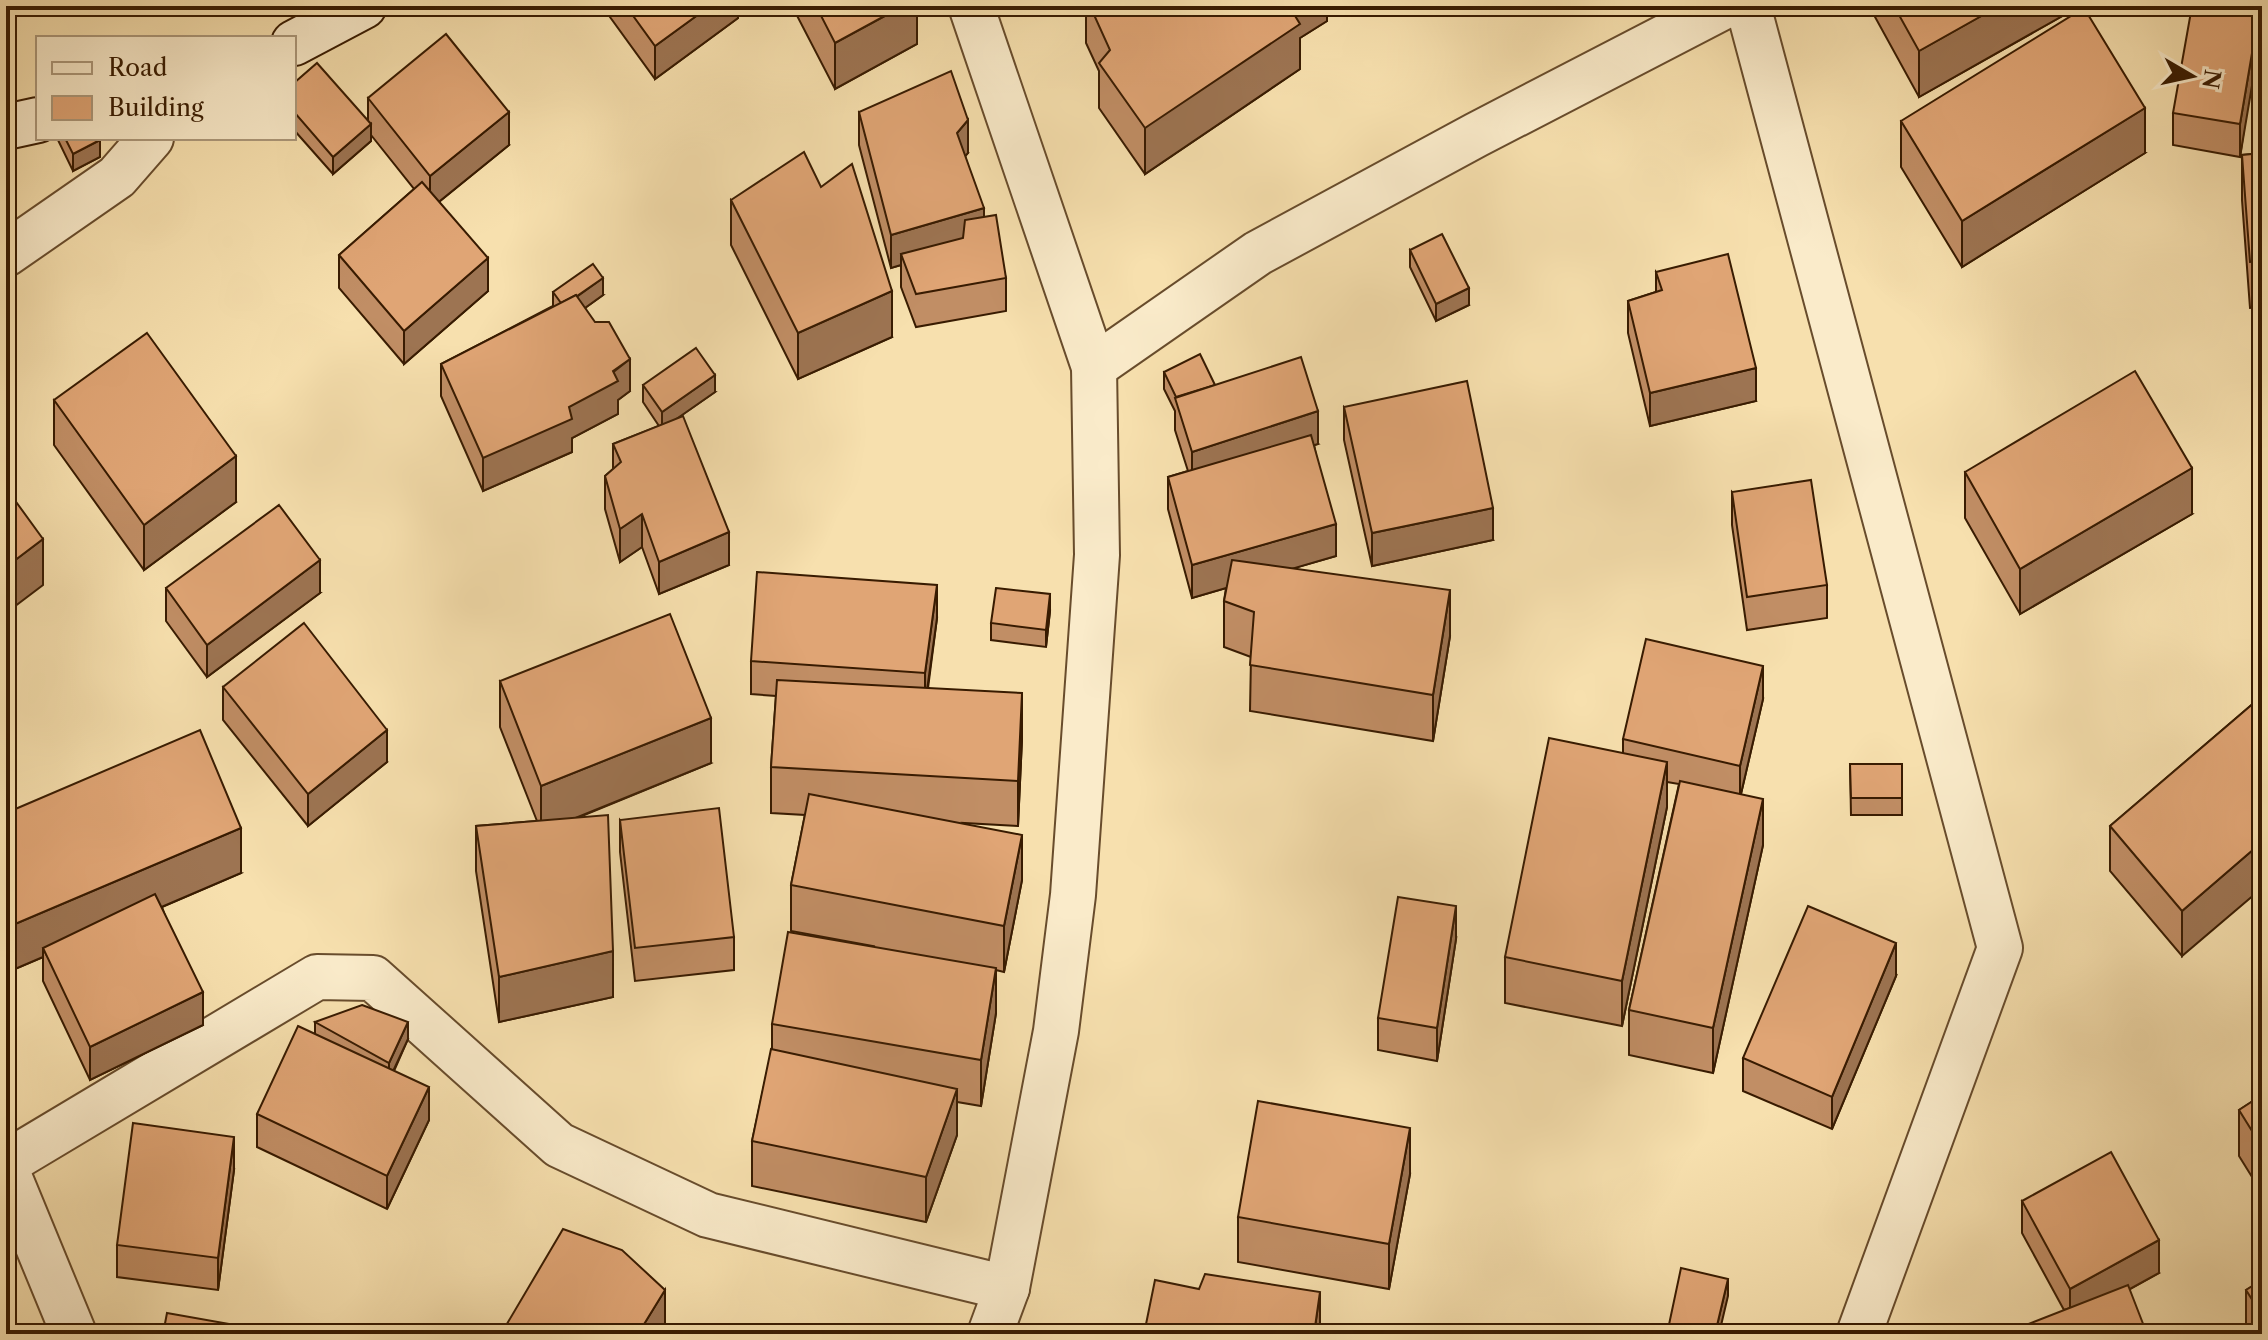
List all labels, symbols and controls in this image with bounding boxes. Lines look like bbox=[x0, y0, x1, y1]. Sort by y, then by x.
legend bbox=[36, 36, 296, 140]
north arrow bbox=[2152, 36, 2232, 116]
text: Road bbox=[108, 53, 168, 82]
text: N bbox=[2196, 67, 2226, 91]
text: Building bbox=[108, 93, 204, 122]

